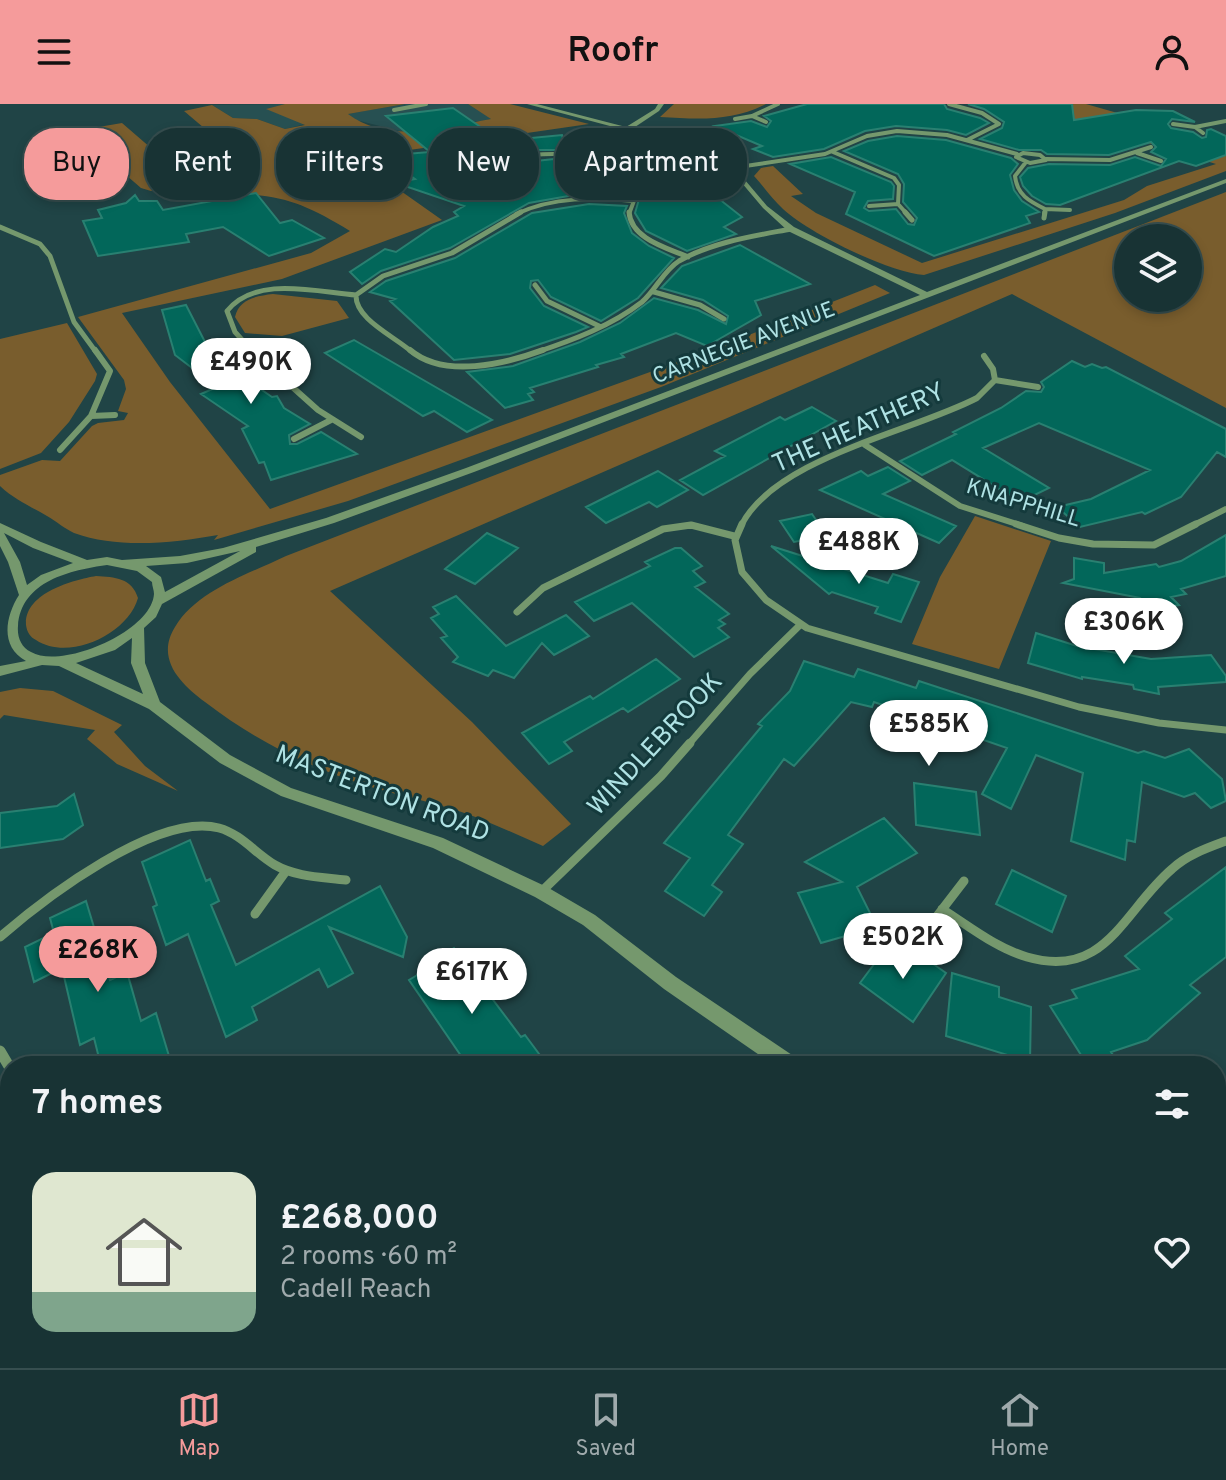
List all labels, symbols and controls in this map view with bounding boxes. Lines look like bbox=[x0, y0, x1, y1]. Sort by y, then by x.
text: Roofr bbox=[567, 29, 659, 75]
icon: menu bbox=[32, 30, 76, 74]
icon: person bbox=[1150, 30, 1194, 74]
chip: Buy bbox=[24, 128, 129, 200]
chip: Rent bbox=[145, 128, 260, 200]
chip: Filters bbox=[276, 128, 412, 200]
chip: New bbox=[428, 128, 539, 200]
chip: Apartment bbox=[555, 128, 747, 200]
map controls bbox=[1114, 224, 1202, 312]
button: layers bbox=[1114, 224, 1202, 312]
street label: CARNEGIE AVENUE bbox=[649, 297, 839, 391]
pin: £490K bbox=[195, 338, 307, 406]
text: £490K bbox=[209, 347, 293, 380]
street label: THE HEATHERY bbox=[768, 376, 950, 482]
street label: KNAPPHILL bbox=[963, 474, 1083, 534]
pin: £488K bbox=[803, 518, 915, 586]
text: £488K bbox=[817, 527, 901, 560]
pin: £306K bbox=[1068, 598, 1180, 666]
text: £306K bbox=[1083, 607, 1165, 640]
street label: WINDLEBROOK bbox=[581, 666, 731, 824]
pin: £585K bbox=[873, 700, 985, 768]
text: £585K bbox=[888, 709, 970, 742]
street label: MASTERTON ROAD bbox=[270, 739, 494, 851]
pin: £502K bbox=[847, 913, 959, 981]
text: £502K bbox=[862, 922, 944, 955]
pin: £268K bbox=[42, 926, 154, 994]
text: £268K bbox=[57, 935, 139, 968]
pin: £617K bbox=[416, 948, 528, 1016]
text: £617K bbox=[435, 957, 509, 990]
icon: filters bbox=[1150, 1082, 1194, 1126]
text: 7 homes bbox=[32, 1083, 163, 1126]
text: £268,000 bbox=[280, 1198, 439, 1241]
icon: home bbox=[96, 1204, 192, 1300]
icon: heart bbox=[1150, 1230, 1194, 1274]
text: 2 rooms · 60 m² bbox=[280, 1241, 457, 1274]
text: Cadell Reach bbox=[280, 1274, 431, 1307]
tab: Map bbox=[177, 1388, 221, 1463]
tab: Saved bbox=[576, 1388, 636, 1463]
tab: Home bbox=[990, 1388, 1049, 1463]

